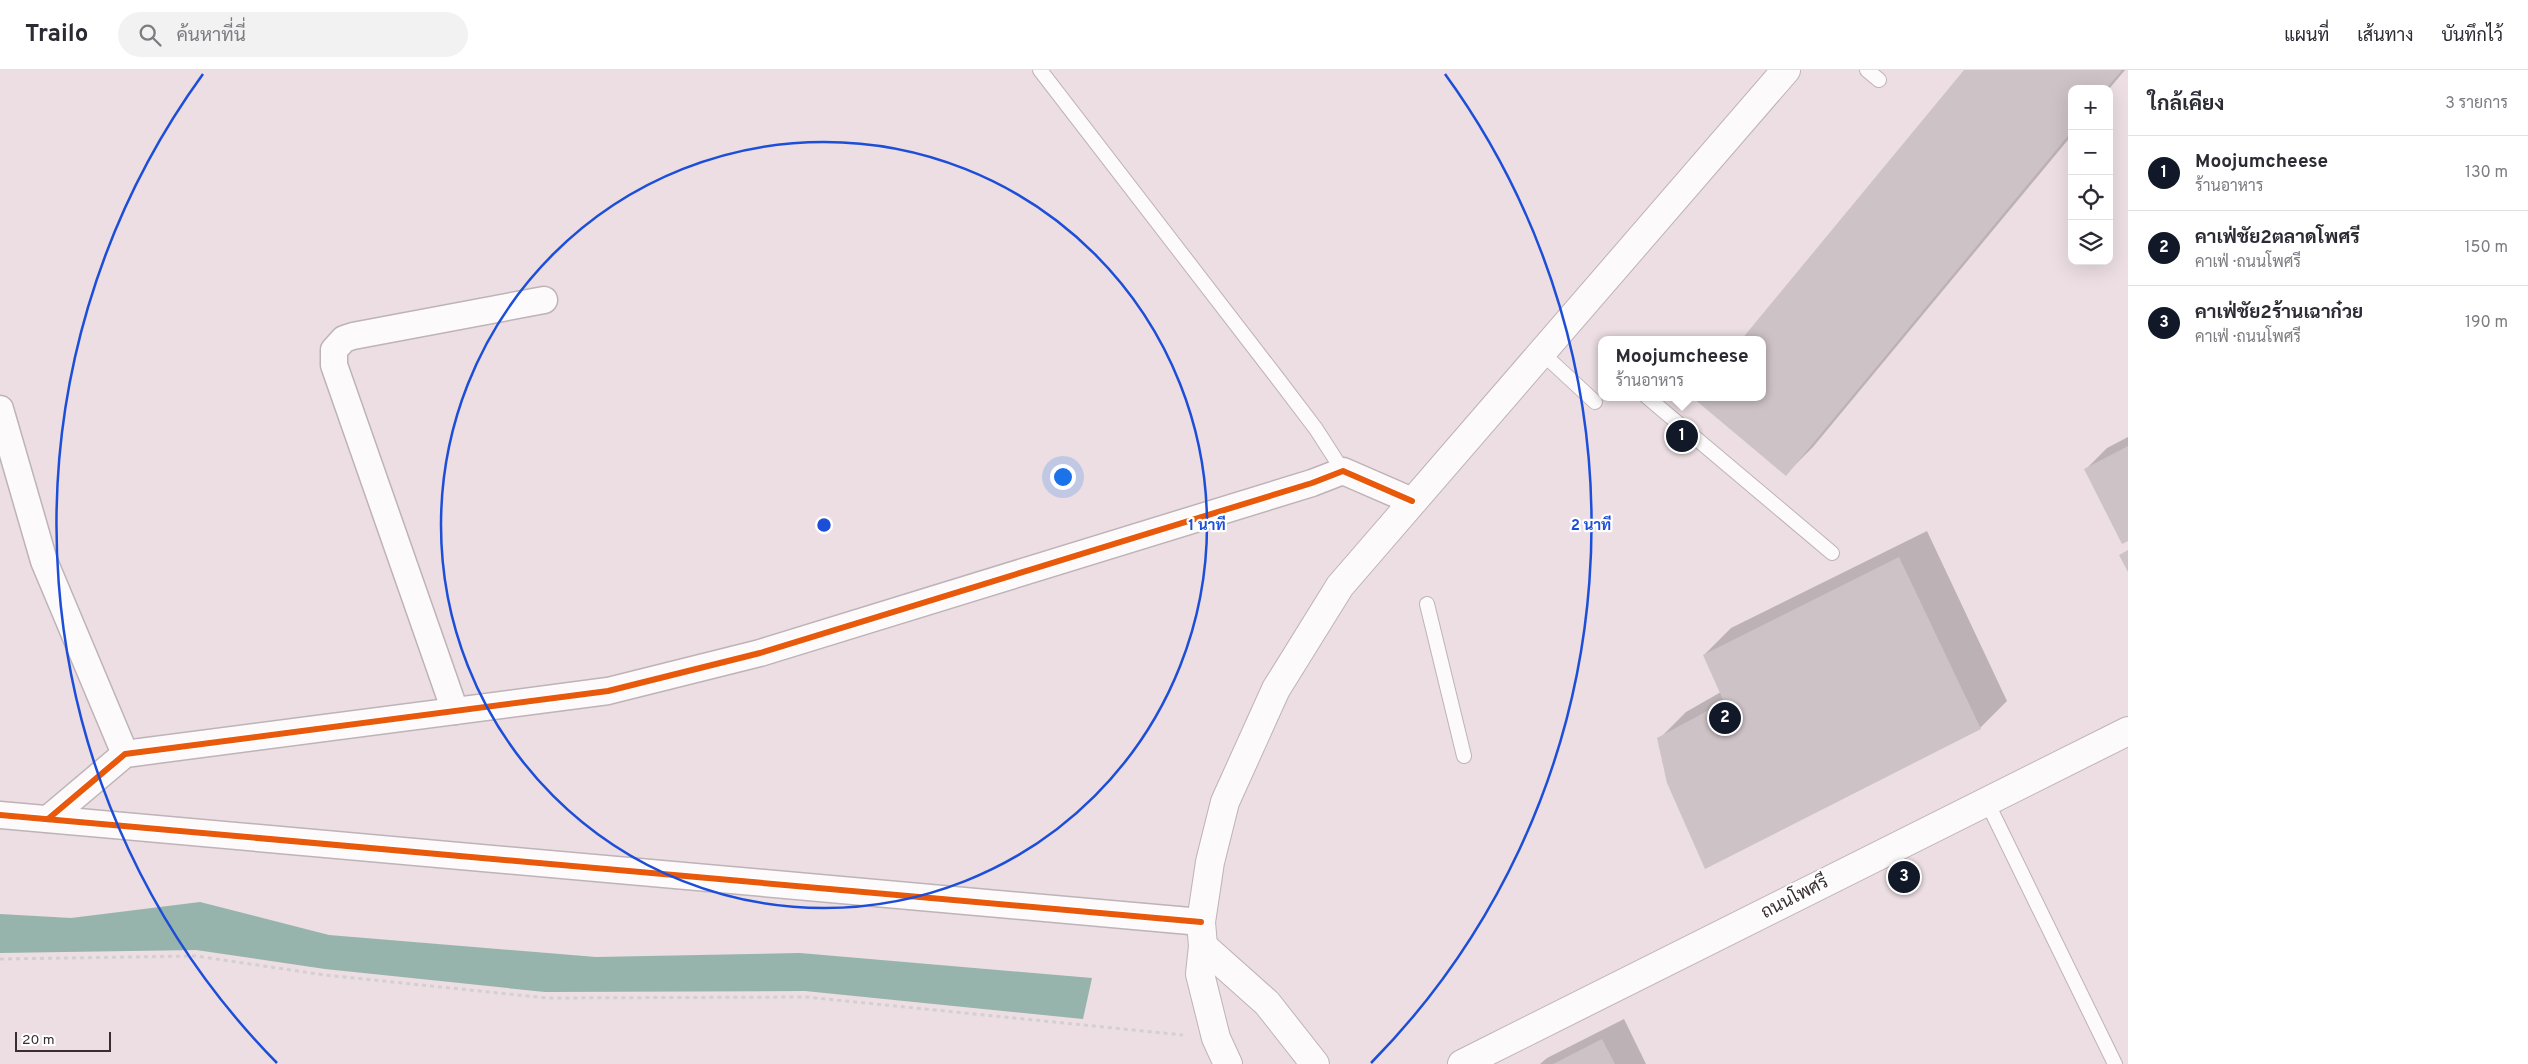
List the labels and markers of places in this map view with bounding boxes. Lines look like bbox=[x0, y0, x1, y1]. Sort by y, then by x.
pin: 1 bbox=[1666, 417, 1698, 455]
centre of rings bbox=[815, 516, 833, 534]
pin: 2 bbox=[1709, 699, 1741, 737]
pin: 3 bbox=[1888, 858, 1920, 896]

